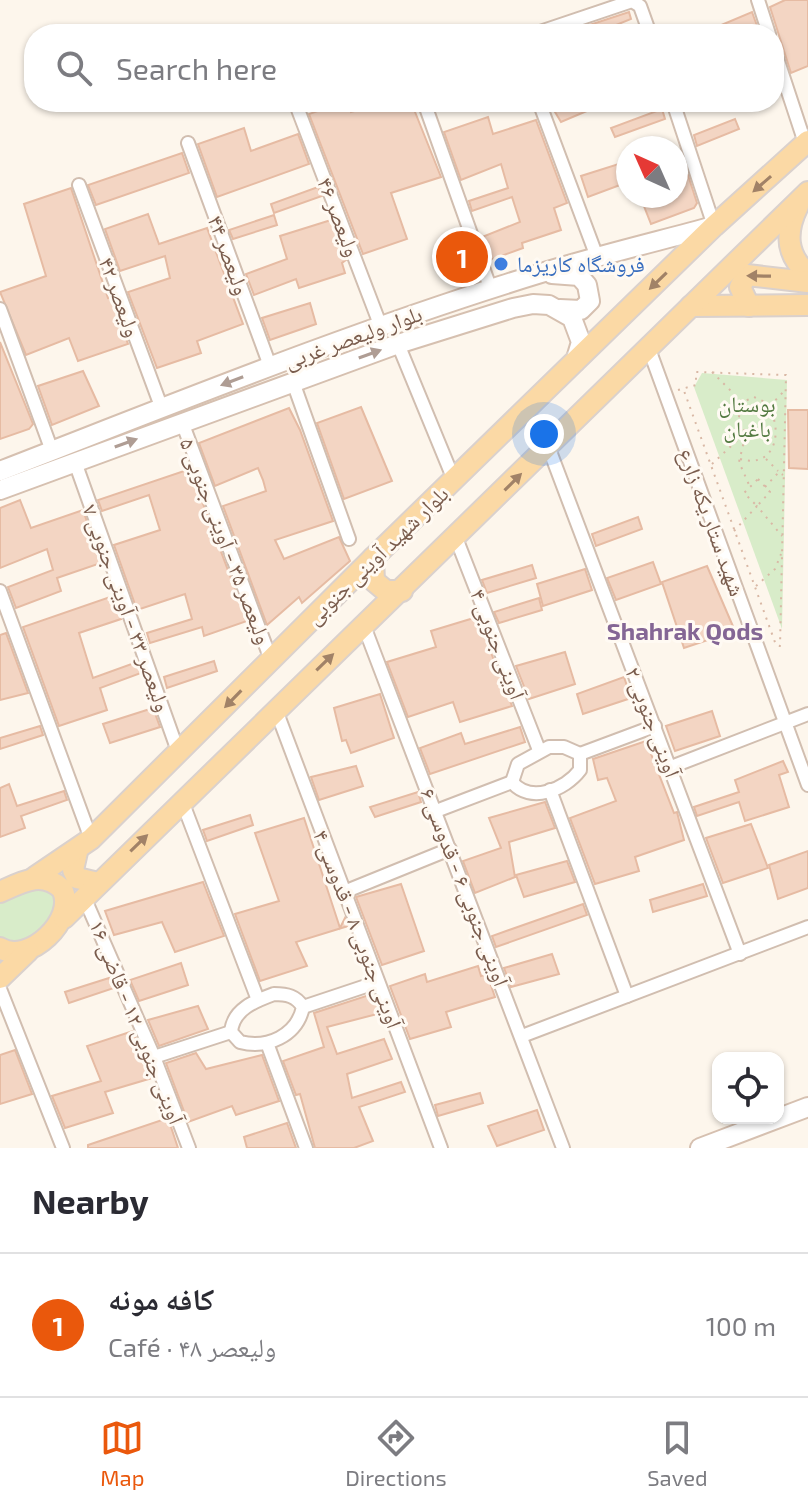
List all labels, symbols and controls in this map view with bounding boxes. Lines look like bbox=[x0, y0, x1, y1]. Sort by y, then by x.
search box bbox=[24, 24, 784, 112]
icon: search bbox=[52, 46, 96, 90]
text: Search here bbox=[116, 50, 277, 86]
north arrow bbox=[616, 136, 688, 208]
street label: ولیعصر ۴۶ bbox=[312, 173, 367, 260]
one-way arrow bbox=[752, 175, 771, 193]
street label: ولیعصر ۴۴ bbox=[203, 211, 256, 298]
pin: 1 bbox=[436, 227, 488, 287]
place label: فروشگاه کاریزما bbox=[517, 250, 645, 277]
street label: ولیعصر ۴۲ bbox=[94, 253, 147, 340]
marker: فروشگاه کاریزما bbox=[492, 255, 510, 273]
one-way arrow bbox=[746, 270, 772, 283]
one-way arrow bbox=[649, 271, 668, 290]
street label: بلوار ولیعصر غربی bbox=[280, 299, 426, 375]
one-way arrow bbox=[358, 348, 382, 360]
one-way arrow bbox=[220, 375, 244, 388]
park label: بوستان باغبان bbox=[718, 390, 776, 443]
your location bbox=[524, 414, 564, 454]
street label: ولیعصر ۳۵ - آوینی جنوبی ۵ bbox=[174, 434, 278, 648]
one-way arrow bbox=[114, 436, 138, 449]
street label: شهید ستار یکه زارع bbox=[672, 444, 752, 600]
one-way arrow bbox=[503, 473, 521, 492]
street label: بلوار شهید آوینی جنوبی bbox=[300, 480, 454, 630]
street label: ولیعصر ۳۳ - آوینی جنوبی ۷ bbox=[76, 501, 178, 715]
street label: آوینی جنوبی ۴ bbox=[464, 585, 532, 704]
district label: Shahrak Qods bbox=[607, 616, 763, 646]
one-way arrow bbox=[315, 653, 334, 672]
street label: آوینی جنوبی ۲ bbox=[619, 663, 687, 782]
one-way arrow bbox=[225, 689, 243, 708]
street label: آوینی جنوبی ۶ - قدوسی ۶ bbox=[414, 784, 516, 991]
street label: آوینی جنوبی ۸ - قدوسی ۴ bbox=[307, 826, 409, 1033]
one-way arrow bbox=[129, 834, 148, 852]
street label: آوینی جنوبی ۱۲ - قاضی ۱۶ bbox=[83, 916, 191, 1129]
map controls bbox=[712, 1052, 784, 1124]
button: locate bbox=[712, 1052, 784, 1124]
text: Nearby bbox=[32, 1180, 149, 1221]
text: کافه مونه bbox=[108, 1280, 214, 1316]
text: 1 bbox=[52, 1310, 64, 1341]
text: 100 m bbox=[706, 1310, 776, 1341]
text: Café · ولیعصر ۴۸ bbox=[108, 1331, 276, 1362]
tab: Map bbox=[100, 1416, 144, 1490]
tab: Directions bbox=[345, 1416, 447, 1490]
tab: Saved bbox=[647, 1416, 708, 1490]

